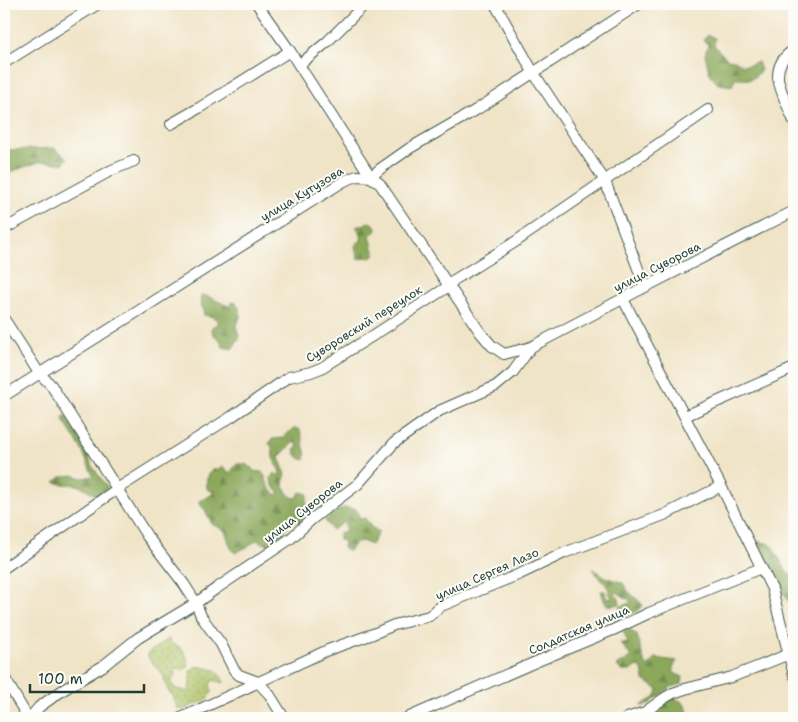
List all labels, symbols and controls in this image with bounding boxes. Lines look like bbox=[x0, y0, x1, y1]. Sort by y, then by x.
street label: улица Кутузова bbox=[258, 163, 347, 225]
street label: улица Суворова bbox=[611, 238, 704, 296]
street label: Суворовский переулок bbox=[303, 281, 426, 366]
street label: улица Суворова bbox=[260, 475, 346, 547]
street label: улица Сергея Лазо bbox=[433, 544, 541, 604]
street label: Солдатская улица bbox=[526, 601, 632, 658]
scale bar bbox=[30, 662, 144, 694]
text: 100 m bbox=[38, 669, 83, 689]

